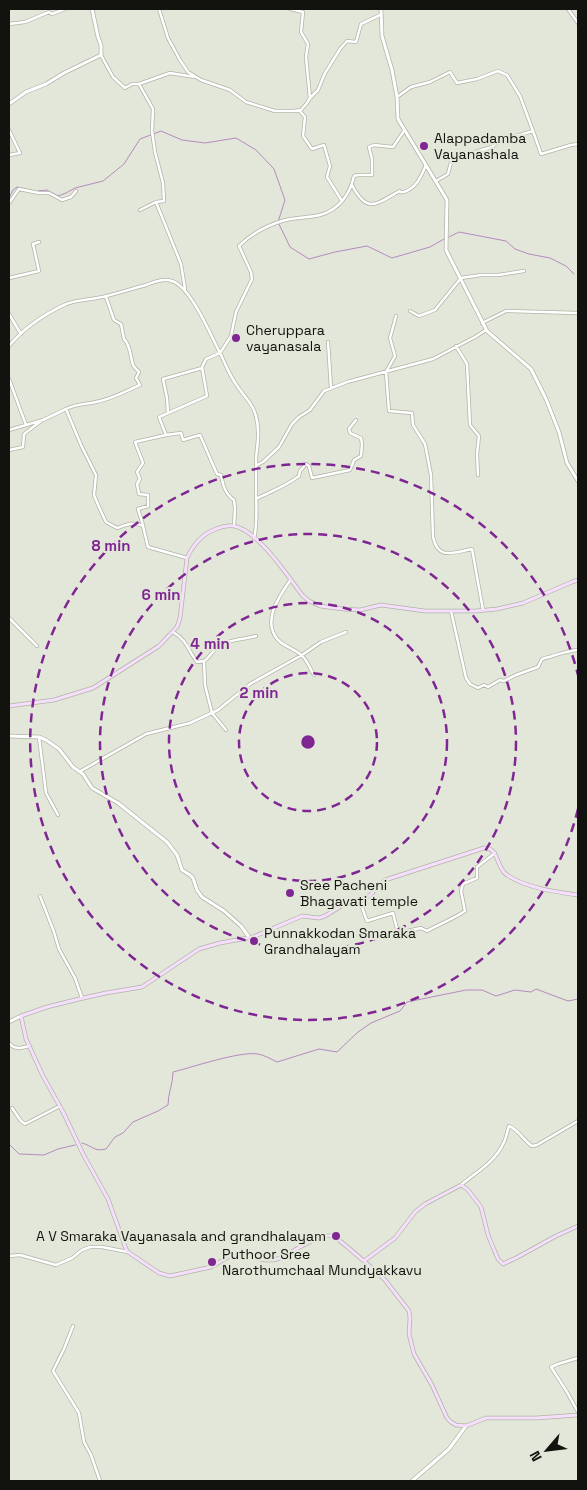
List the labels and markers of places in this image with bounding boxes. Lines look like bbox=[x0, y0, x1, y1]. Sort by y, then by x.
place label: Alappadamba Vayanashala bbox=[434, 129, 526, 163]
marker: Alappadamba Vayanashala bbox=[418, 140, 430, 152]
place label: Cheruppara vayanasala bbox=[246, 321, 325, 355]
marker: Cheruppara vayanasala bbox=[230, 332, 242, 344]
centre of rings bbox=[299, 733, 317, 751]
place label: Sree Pacheni Bhagavati temple bbox=[300, 876, 418, 910]
marker: Sree Pacheni Bhagavati temple bbox=[284, 887, 296, 899]
place label: Punnakkodan Smaraka Grandhalayam bbox=[264, 924, 416, 958]
marker: Punnakkodan Smaraka Grandhalayam bbox=[248, 935, 260, 947]
place label: A V Smaraka Vayanasala and grandhalayam bbox=[36, 1227, 326, 1245]
marker: A V Smaraka Vayanasala and grandhalayam bbox=[330, 1230, 342, 1242]
place label: Puthoor Sree Narothumchaal Mundyakkavu bbox=[222, 1245, 422, 1279]
marker: Puthoor Sree Narothumchaal Mundyakkavu bbox=[206, 1256, 218, 1268]

